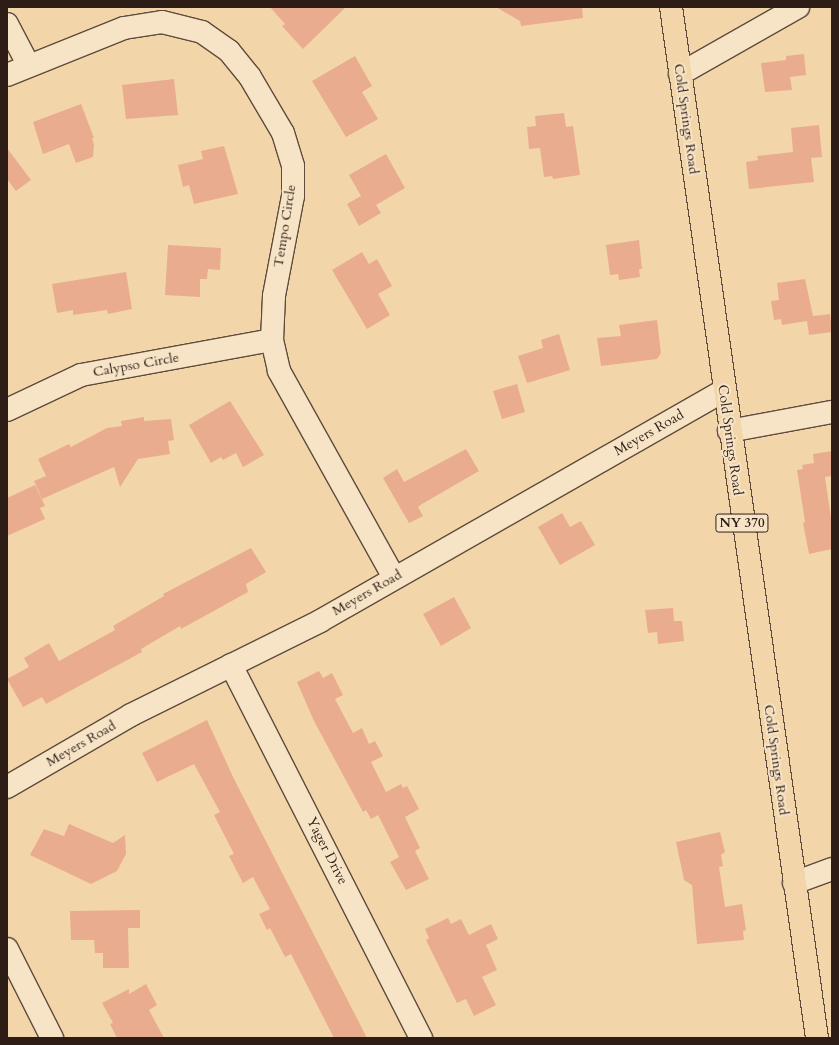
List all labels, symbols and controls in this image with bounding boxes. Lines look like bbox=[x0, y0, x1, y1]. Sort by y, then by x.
street label: Cold Springs Road bbox=[670, 63, 702, 175]
street label: Tempo Circle bbox=[270, 184, 300, 268]
street label: Calypso Circle bbox=[92, 349, 180, 381]
street label: Cold Springs Road bbox=[714, 384, 746, 496]
street label: Meyers Road bbox=[611, 406, 687, 460]
road number: NY 370 bbox=[715, 512, 769, 534]
street label: Meyers Road bbox=[329, 566, 405, 620]
street label: Cold Springs Road bbox=[760, 704, 792, 816]
street label: Meyers Road bbox=[43, 717, 119, 771]
street label: Yager Drive bbox=[303, 814, 351, 888]

